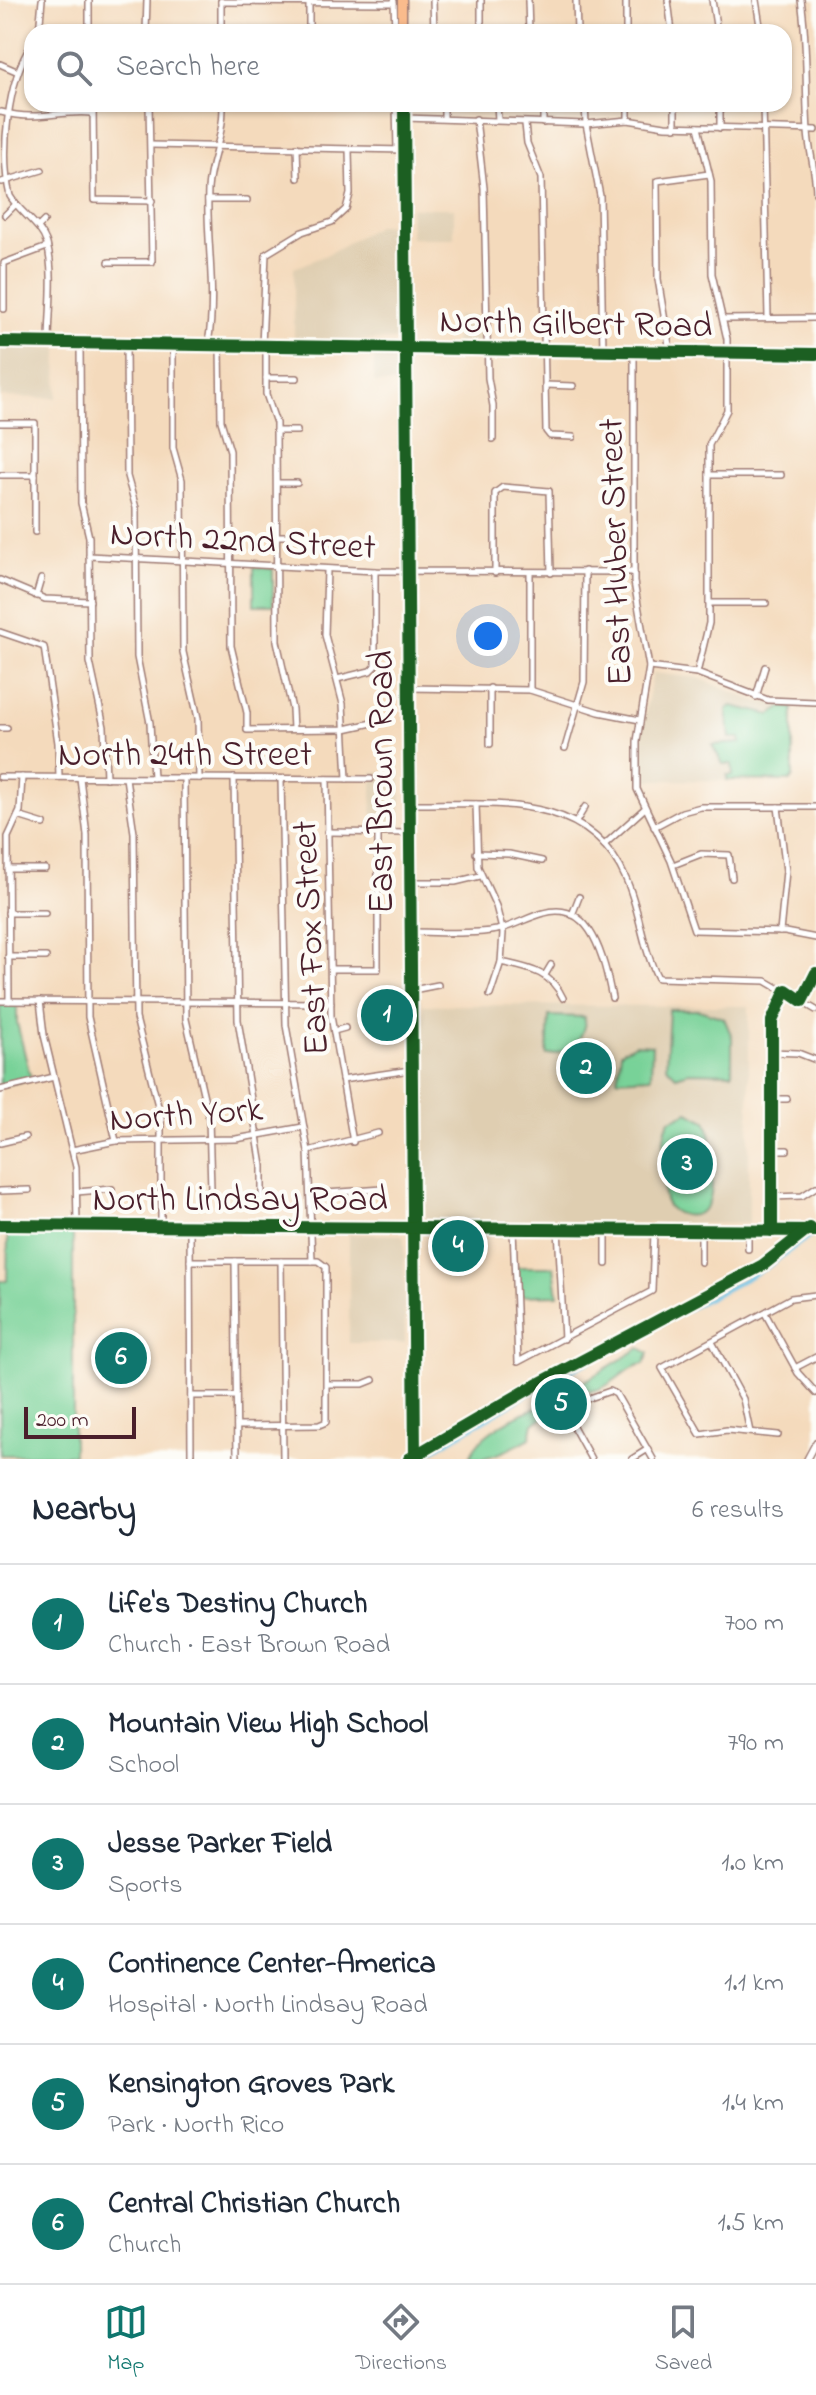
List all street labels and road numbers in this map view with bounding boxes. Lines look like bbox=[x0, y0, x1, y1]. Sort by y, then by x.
street label: North Gilbert Road bbox=[439, 297, 713, 354]
street label: East Huber Street bbox=[586, 417, 649, 687]
street label: North 22nd Street bbox=[109, 509, 377, 576]
street label: East Brown Road bbox=[357, 650, 410, 914]
street label: North 24th Street bbox=[58, 730, 312, 783]
street label: East Fox Street bbox=[280, 819, 345, 1057]
street label: North York bbox=[108, 1085, 265, 1148]
street label: North Lindsay Road bbox=[92, 1175, 388, 1228]

